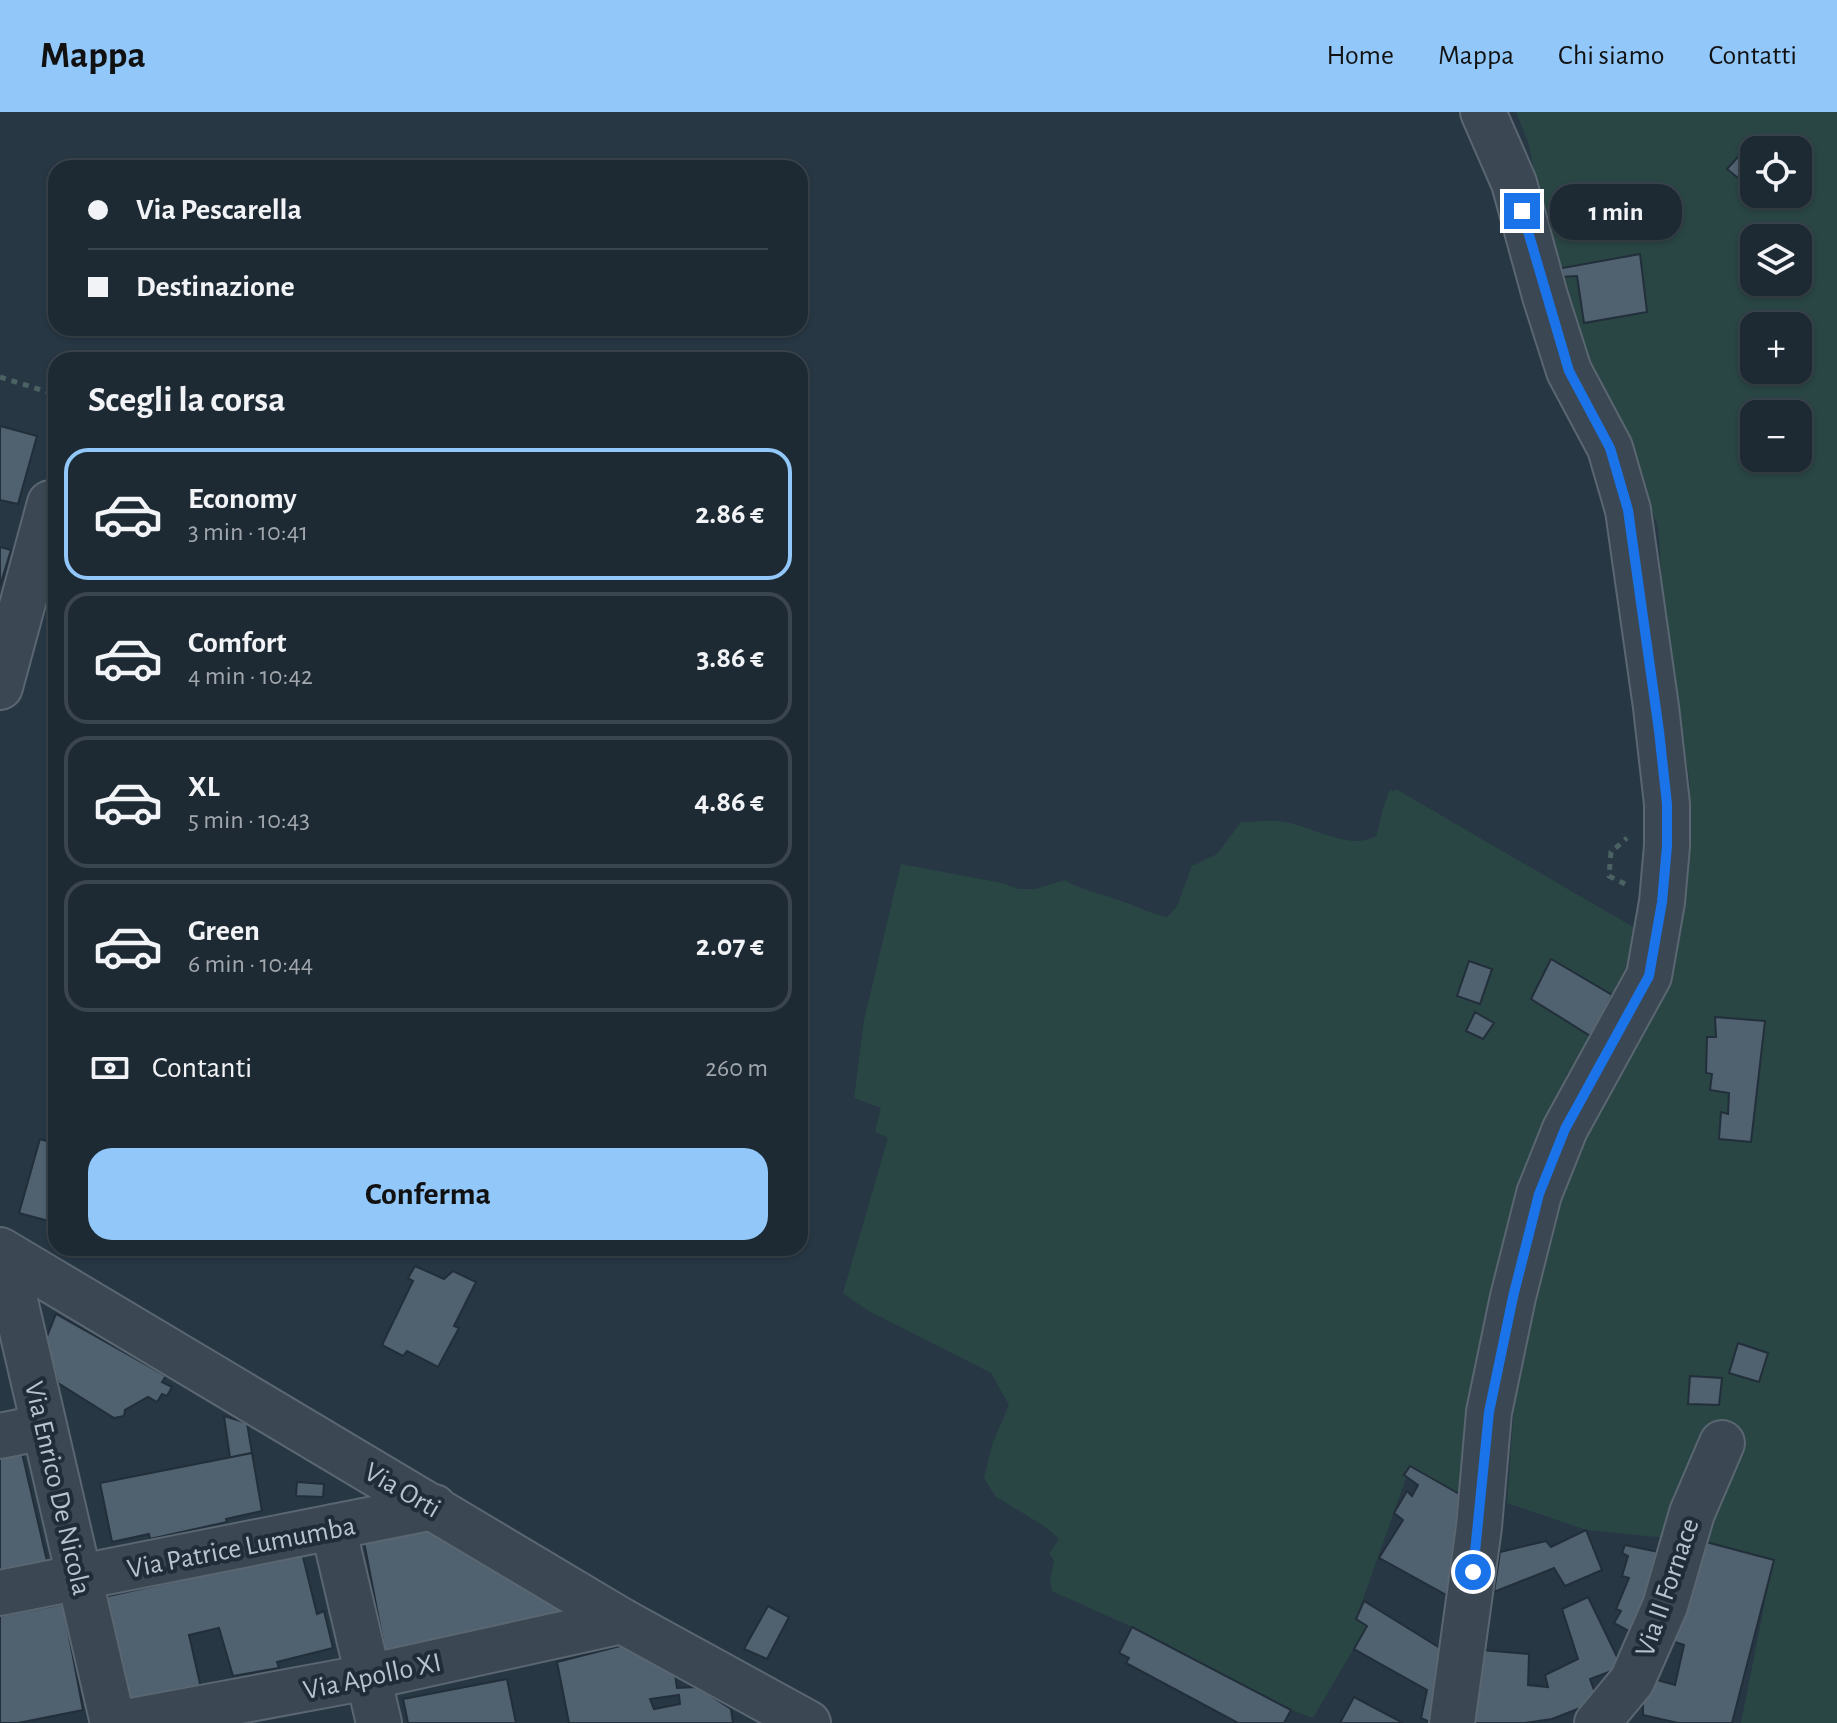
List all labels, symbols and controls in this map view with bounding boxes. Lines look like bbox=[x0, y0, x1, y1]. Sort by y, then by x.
text: Mappa bbox=[40, 37, 146, 75]
text: Home bbox=[1327, 42, 1394, 70]
text: Mappa bbox=[1438, 42, 1514, 70]
text: Chi siamo bbox=[1558, 42, 1665, 70]
text: Contatti bbox=[1709, 42, 1797, 70]
map controls bbox=[1740, 136, 1812, 472]
button: locate bbox=[1740, 136, 1812, 208]
callout: 1 min bbox=[1550, 183, 1682, 239]
route end bbox=[1504, 193, 1540, 229]
text: Via Pescarella bbox=[136, 195, 302, 225]
text: 1 min bbox=[1589, 199, 1643, 225]
button: layers bbox=[1740, 224, 1812, 296]
text: Destinazione bbox=[136, 272, 295, 302]
button: + bbox=[1740, 312, 1812, 384]
text: Scegli la corsa bbox=[88, 382, 285, 418]
button: − bbox=[1740, 400, 1812, 472]
icon: car bbox=[92, 478, 164, 550]
text: Economy bbox=[188, 484, 297, 514]
text: 2.86 € bbox=[695, 499, 764, 529]
text: 3 min · 10:41 bbox=[188, 519, 308, 545]
icon: car bbox=[92, 622, 164, 694]
text: Comfort bbox=[188, 628, 287, 658]
text: 3.86 € bbox=[696, 643, 764, 673]
text: 4 min · 10:42 bbox=[188, 663, 313, 689]
icon: car bbox=[92, 766, 164, 838]
text: XL bbox=[188, 772, 220, 802]
text: 4.86 € bbox=[694, 787, 764, 817]
text: 5 min · 10:43 bbox=[188, 807, 310, 833]
icon: car bbox=[92, 910, 164, 982]
text: Green bbox=[188, 916, 260, 946]
text: 2.07 € bbox=[696, 931, 764, 961]
text: 6 min · 10:44 bbox=[188, 951, 313, 977]
icon: cash bbox=[88, 1046, 132, 1090]
text: Contanti bbox=[152, 1053, 252, 1083]
text: 260 m bbox=[705, 1055, 768, 1081]
button: Conferma bbox=[88, 1148, 768, 1240]
street label: Via Enrico De Nicola bbox=[19, 1379, 95, 1598]
street label: Via Orti bbox=[359, 1458, 445, 1524]
street label: Via Patrice Lumumba bbox=[125, 1512, 358, 1584]
street label: Via II Fornace bbox=[1631, 1515, 1705, 1661]
route start bbox=[1455, 1554, 1491, 1590]
street label: Via Apollo XI bbox=[301, 1649, 444, 1705]

